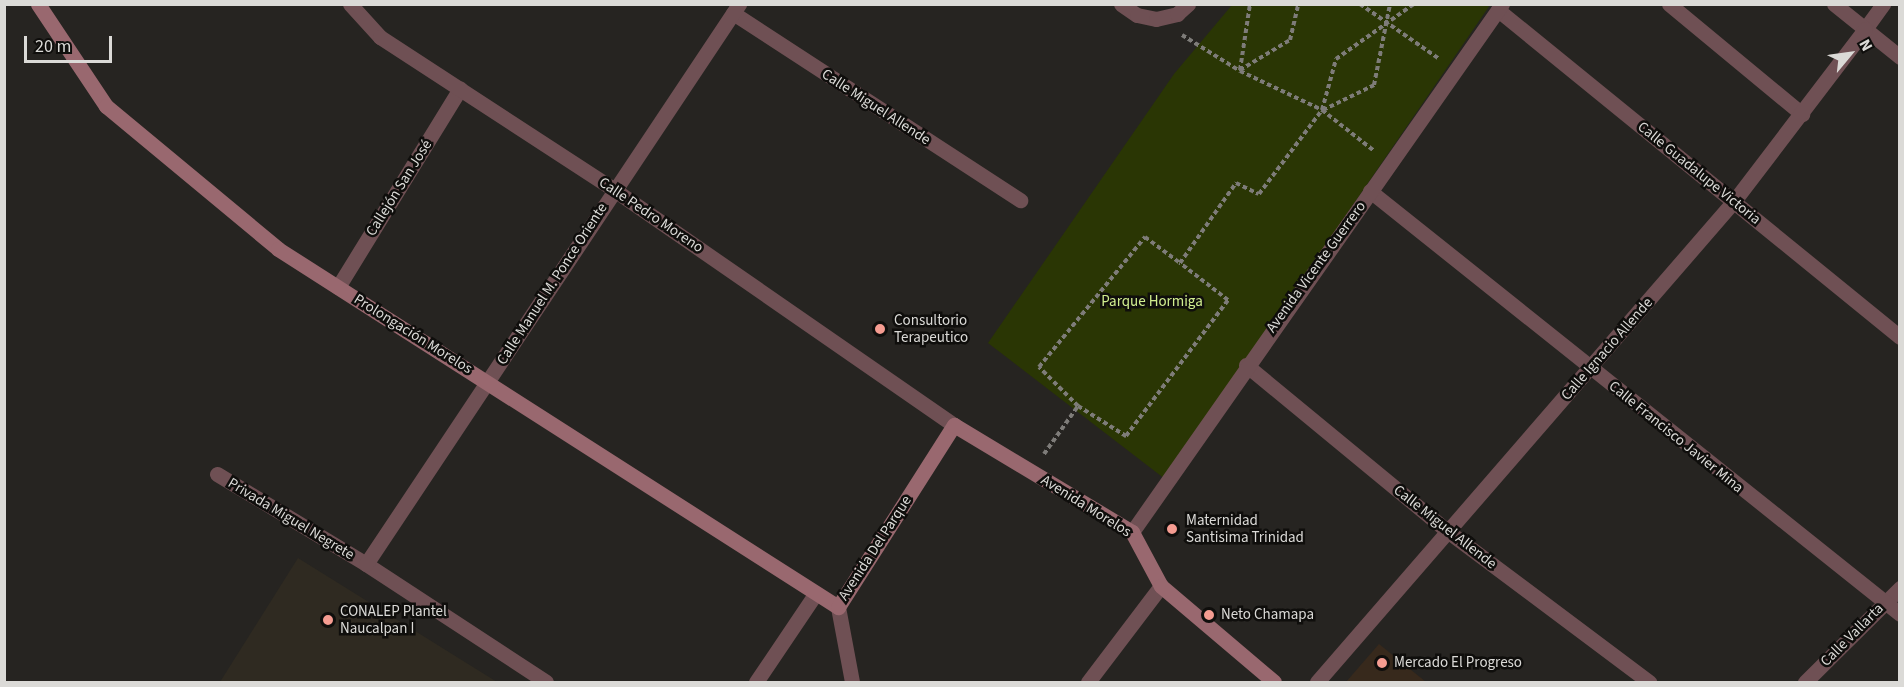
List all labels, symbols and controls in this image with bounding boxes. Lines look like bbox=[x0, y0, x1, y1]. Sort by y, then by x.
scale bar bbox=[27, 24, 116, 62]
north arrow bbox=[1820, 24, 1880, 84]
text: 20 m bbox=[35, 34, 71, 59]
text: N bbox=[1854, 35, 1878, 55]
street label: Calle Miguel Allende bbox=[818, 65, 934, 149]
street label: Calle Guadalupe Victoria bbox=[1634, 118, 1764, 228]
street label: Callejón San José bbox=[362, 137, 436, 239]
street label: Calle Pedro Moreno bbox=[595, 173, 707, 257]
street label: Avenida Vicente Guerrero bbox=[1262, 198, 1370, 336]
street label: Calle Manuel M. Ponce Oriente bbox=[493, 200, 611, 368]
street label: Prolongación Morelos bbox=[350, 290, 476, 378]
park label: Parque Hormiga bbox=[1101, 293, 1203, 311]
street label: Calle Ignacio Allende bbox=[1557, 294, 1657, 404]
place label: Consultorio Terapeutico bbox=[894, 311, 968, 346]
marker: Consultorio Terapeutico bbox=[871, 320, 889, 338]
street label: Calle Francisco Javier Mina bbox=[1605, 377, 1747, 497]
street label: Avenida Morelos bbox=[1038, 471, 1134, 541]
street label: Privada Miguel Negrete bbox=[225, 474, 357, 564]
street label: Calle Miguel Allende bbox=[1390, 481, 1500, 573]
street label: Avenida Del Parque bbox=[834, 492, 916, 604]
place label: Maternidad Santisima Trinidad bbox=[1186, 511, 1304, 546]
marker: Maternidad Santisima Trinidad bbox=[1163, 520, 1181, 538]
street label: Calle Vallarta bbox=[1817, 600, 1887, 670]
place label: CONALEP Plantel Naucalpan I bbox=[340, 602, 447, 637]
place label: Neto Chamapa bbox=[1221, 606, 1314, 624]
marker: Neto Chamapa bbox=[1202, 608, 1216, 622]
marker: CONALEP Plantel Naucalpan I bbox=[321, 613, 335, 627]
place label: Mercado El Progreso bbox=[1394, 654, 1522, 672]
marker: Mercado El Progreso bbox=[1375, 656, 1389, 670]

